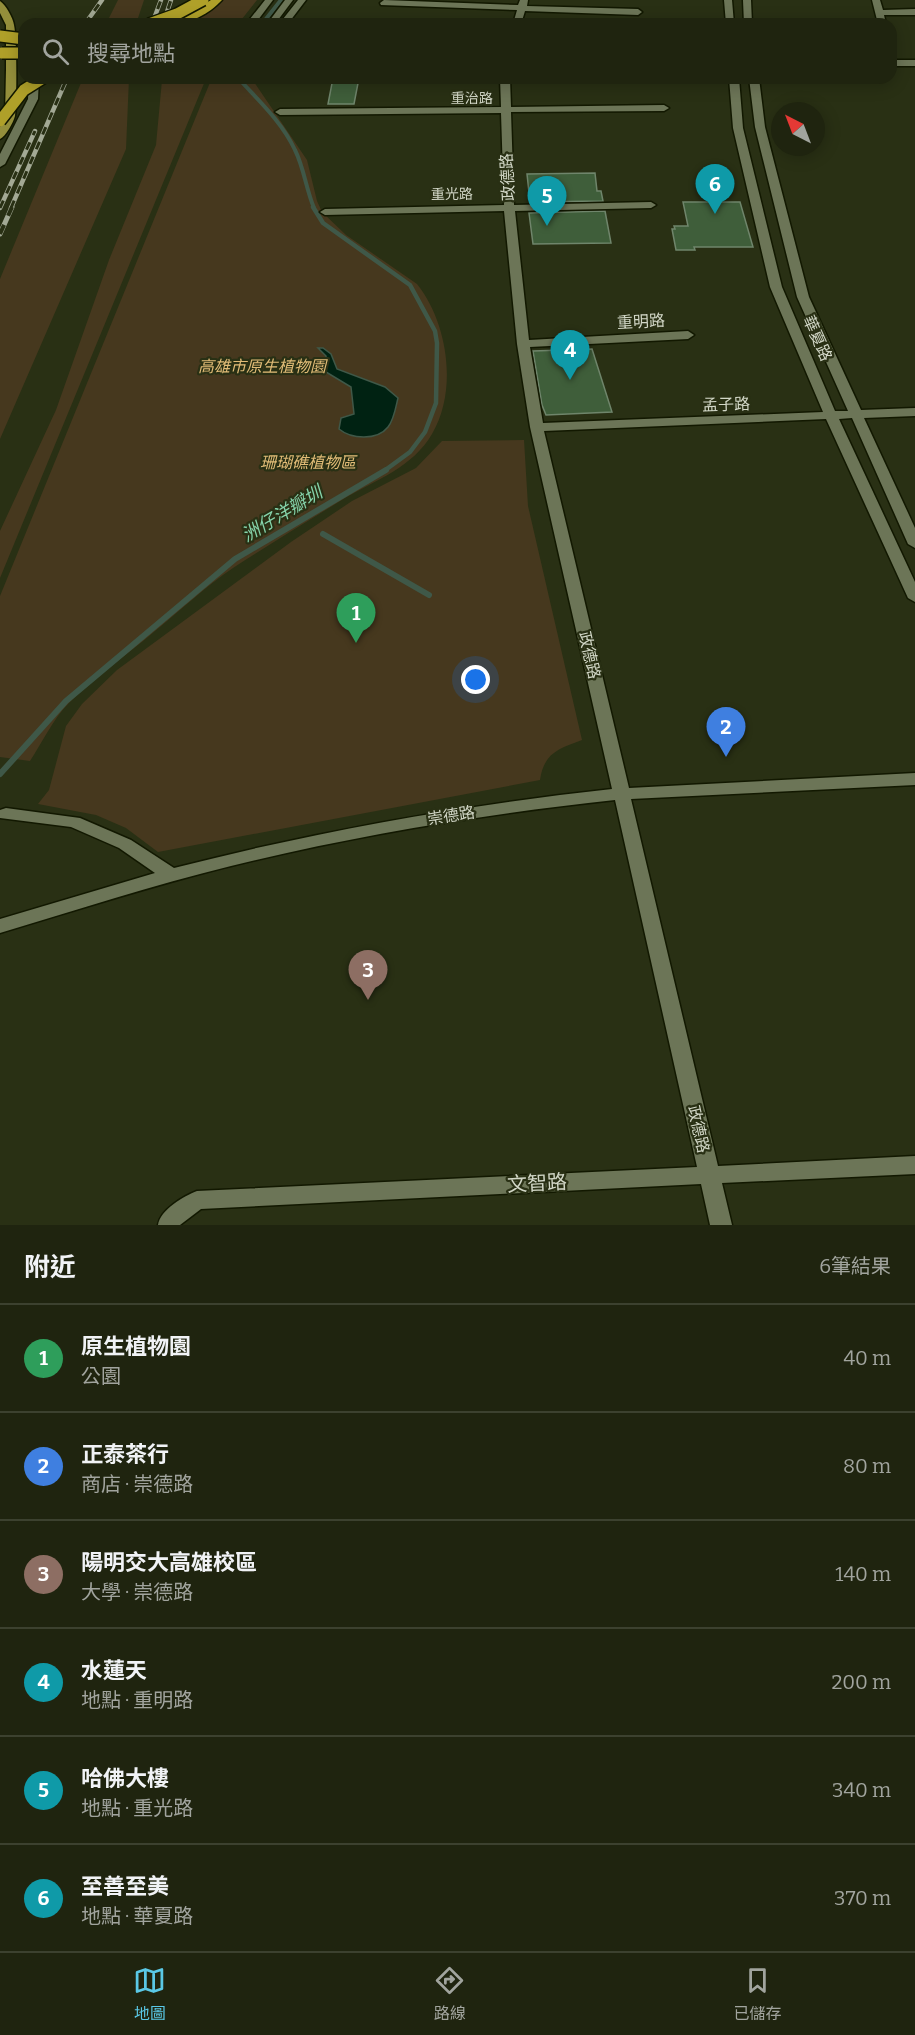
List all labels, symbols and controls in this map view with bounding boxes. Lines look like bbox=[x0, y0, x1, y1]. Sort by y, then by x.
search box bbox=[18, 18, 897, 84]
icon: search bbox=[39, 35, 72, 68]
text: 搜尋地點 bbox=[87, 40, 175, 67]
street label: 重治路 bbox=[451, 90, 493, 107]
north arrow bbox=[771, 102, 825, 156]
street label: 政德路 bbox=[497, 153, 518, 201]
pin: 6 bbox=[696, 164, 734, 214]
pin: 5 bbox=[528, 176, 566, 226]
street label: 重光路 bbox=[431, 186, 473, 203]
street label: 重明路 bbox=[617, 311, 665, 332]
street label: 華夏路 bbox=[799, 312, 836, 364]
pin: 4 bbox=[550, 330, 590, 380]
park label: 高雄市原生植物園 bbox=[198, 357, 328, 376]
street label: 孟子路 bbox=[702, 394, 750, 415]
park label: 珊瑚礁植物區 bbox=[260, 453, 358, 472]
water label: 洲仔洋瓣圳 bbox=[238, 480, 329, 547]
pin: 1 bbox=[336, 594, 376, 643]
street label: 政德路 bbox=[575, 630, 604, 681]
your location bbox=[461, 665, 490, 694]
pin: 2 bbox=[706, 708, 746, 757]
street label: 崇德路 bbox=[426, 802, 476, 829]
pin: 3 bbox=[348, 950, 388, 1000]
street label: 政德路 bbox=[684, 1104, 713, 1155]
street label: 文智路 bbox=[506, 1169, 568, 1197]
text: 附近 bbox=[24, 1252, 76, 1283]
text: 6筆結果 bbox=[819, 1254, 891, 1278]
text: 原生植物園 bbox=[81, 1333, 191, 1360]
text: 1 bbox=[39, 1346, 48, 1370]
text: 40 m bbox=[843, 1346, 891, 1370]
text: 公園 bbox=[81, 1364, 121, 1388]
text: 正泰茶行 bbox=[81, 1441, 169, 1468]
text: 2 bbox=[38, 1454, 49, 1478]
text: 80 m bbox=[843, 1454, 891, 1478]
text: 商店 · 崇德路 bbox=[81, 1472, 193, 1496]
text: 陽明交大高雄校區 bbox=[81, 1549, 257, 1576]
text: 3 bbox=[38, 1562, 49, 1586]
text: 140 m bbox=[835, 1562, 891, 1586]
text: 大學 · 崇德路 bbox=[81, 1580, 193, 1604]
text: 水蓮天 bbox=[81, 1657, 147, 1684]
text: 4 bbox=[37, 1670, 50, 1694]
text: 200 m bbox=[831, 1670, 891, 1694]
text: 地點 · 重明路 bbox=[81, 1688, 193, 1712]
text: 哈佛大樓 bbox=[81, 1765, 169, 1792]
text: 5 bbox=[38, 1778, 49, 1802]
text: 340 m bbox=[832, 1778, 891, 1802]
text: 地點 · 重光路 bbox=[81, 1796, 193, 1820]
text: 至善至美 bbox=[81, 1873, 169, 1900]
text: 6 bbox=[38, 1886, 49, 1910]
text: 370 m bbox=[834, 1886, 891, 1910]
text: 地點 · 華夏路 bbox=[81, 1904, 193, 1928]
tab: 地圖 bbox=[133, 1964, 166, 2024]
tab: 路線 bbox=[433, 1964, 466, 2024]
tab: 已儲存 bbox=[733, 1964, 781, 2024]

